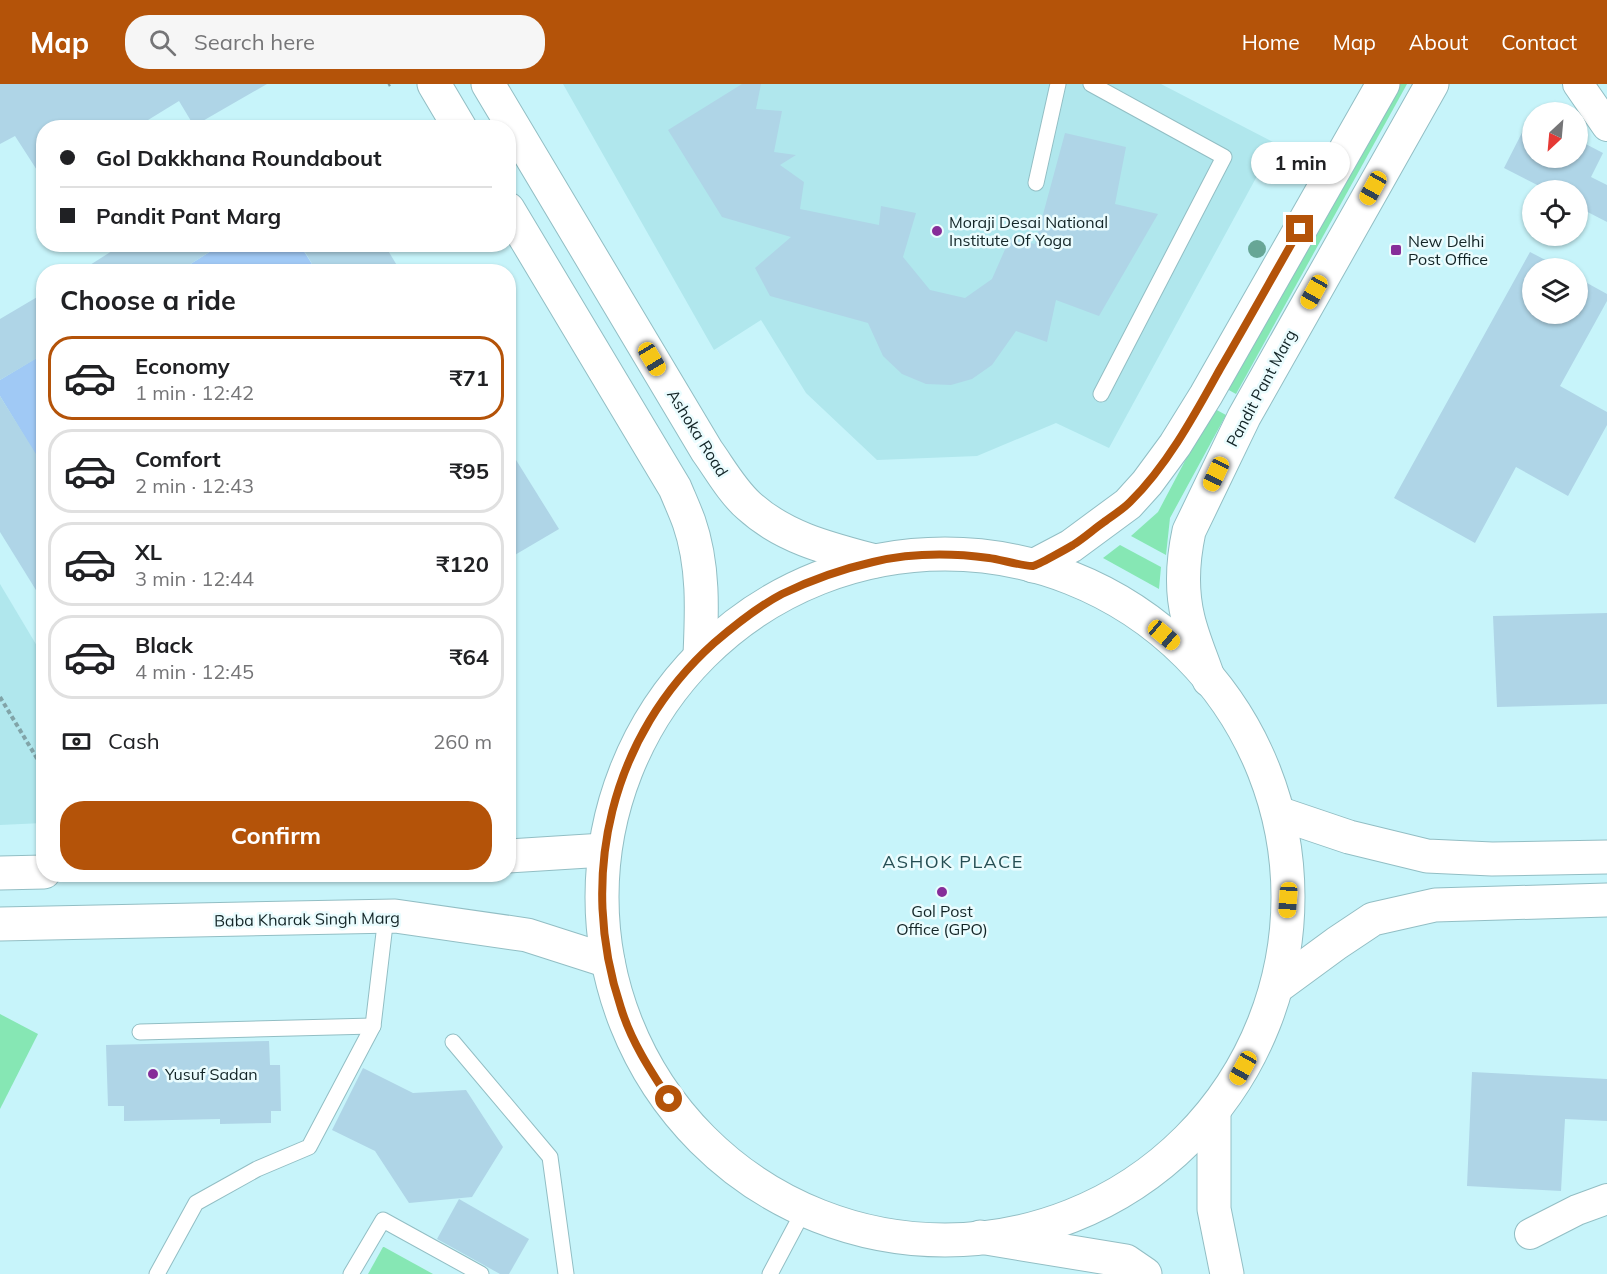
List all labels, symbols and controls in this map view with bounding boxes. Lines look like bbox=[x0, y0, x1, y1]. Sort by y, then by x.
search box bbox=[125, 15, 545, 69]
text: Map bbox=[30, 25, 89, 60]
icon: search bbox=[146, 26, 179, 59]
text: Search here bbox=[194, 28, 315, 56]
text: Home bbox=[1242, 29, 1300, 55]
text: Map bbox=[1333, 29, 1376, 55]
text: About bbox=[1409, 29, 1468, 55]
text: Contact bbox=[1501, 29, 1577, 55]
north arrow bbox=[1522, 102, 1588, 168]
map controls bbox=[1522, 102, 1588, 324]
callout: 1 min bbox=[1250, 142, 1350, 184]
text: Gol Dakkhana Roundabout bbox=[96, 144, 382, 172]
text: 1 min bbox=[1274, 150, 1327, 175]
car bbox=[1356, 168, 1390, 208]
button: locate bbox=[1522, 180, 1588, 246]
text: Pandit Pant Marg bbox=[96, 202, 281, 230]
place label: Moraji Desai National Institute Of Yoga bbox=[949, 212, 1108, 250]
route end bbox=[1286, 215, 1313, 242]
marker: Moraji Desai National Institute Of Yoga bbox=[930, 224, 944, 238]
place label: New Delhi Post Office bbox=[1408, 231, 1488, 269]
marker: New Delhi Post Office bbox=[1389, 243, 1403, 257]
button: layers bbox=[1522, 258, 1588, 324]
car bbox=[1297, 272, 1331, 312]
text: Choose a ride bbox=[60, 283, 236, 317]
street label: Pandit Pant Marg bbox=[1222, 326, 1300, 450]
car bbox=[635, 339, 669, 379]
icon: car bbox=[63, 351, 117, 405]
text: Economy bbox=[135, 352, 230, 380]
text: ₹71 bbox=[449, 364, 489, 392]
text: 1 min · 12:42 bbox=[135, 380, 254, 405]
street label: Ashoka Road bbox=[663, 386, 733, 480]
icon: car bbox=[63, 444, 117, 498]
text: Comfort bbox=[135, 445, 221, 473]
car bbox=[1200, 454, 1232, 494]
text: ₹95 bbox=[449, 457, 489, 485]
text: 2 min · 12:43 bbox=[135, 473, 254, 498]
icon: car bbox=[63, 537, 117, 591]
text: XL bbox=[135, 538, 162, 566]
text: ₹120 bbox=[436, 550, 489, 578]
text: 3 min · 12:44 bbox=[135, 566, 254, 591]
car bbox=[1144, 617, 1184, 653]
icon: car bbox=[63, 630, 117, 684]
text: Black bbox=[135, 631, 193, 659]
text: ₹64 bbox=[449, 643, 489, 671]
text: 4 min · 12:45 bbox=[135, 659, 254, 684]
icon: cash bbox=[60, 725, 93, 758]
text: Cash bbox=[108, 727, 160, 755]
text: 260 m bbox=[433, 729, 492, 754]
button: Confirm bbox=[60, 801, 492, 870]
district label: ASHOK PLACE bbox=[882, 850, 1024, 873]
car bbox=[1278, 881, 1298, 919]
marker: Gol Post Office (GPO) bbox=[935, 885, 949, 899]
place label: Gol Post Office (GPO) bbox=[896, 901, 988, 939]
street label: Baba Kharak Singh Marg bbox=[214, 907, 400, 931]
car bbox=[1226, 1048, 1260, 1088]
place label: Yusuf Sadan bbox=[164, 1064, 258, 1084]
marker: Yusuf Sadan bbox=[146, 1067, 160, 1081]
route start bbox=[655, 1085, 682, 1112]

